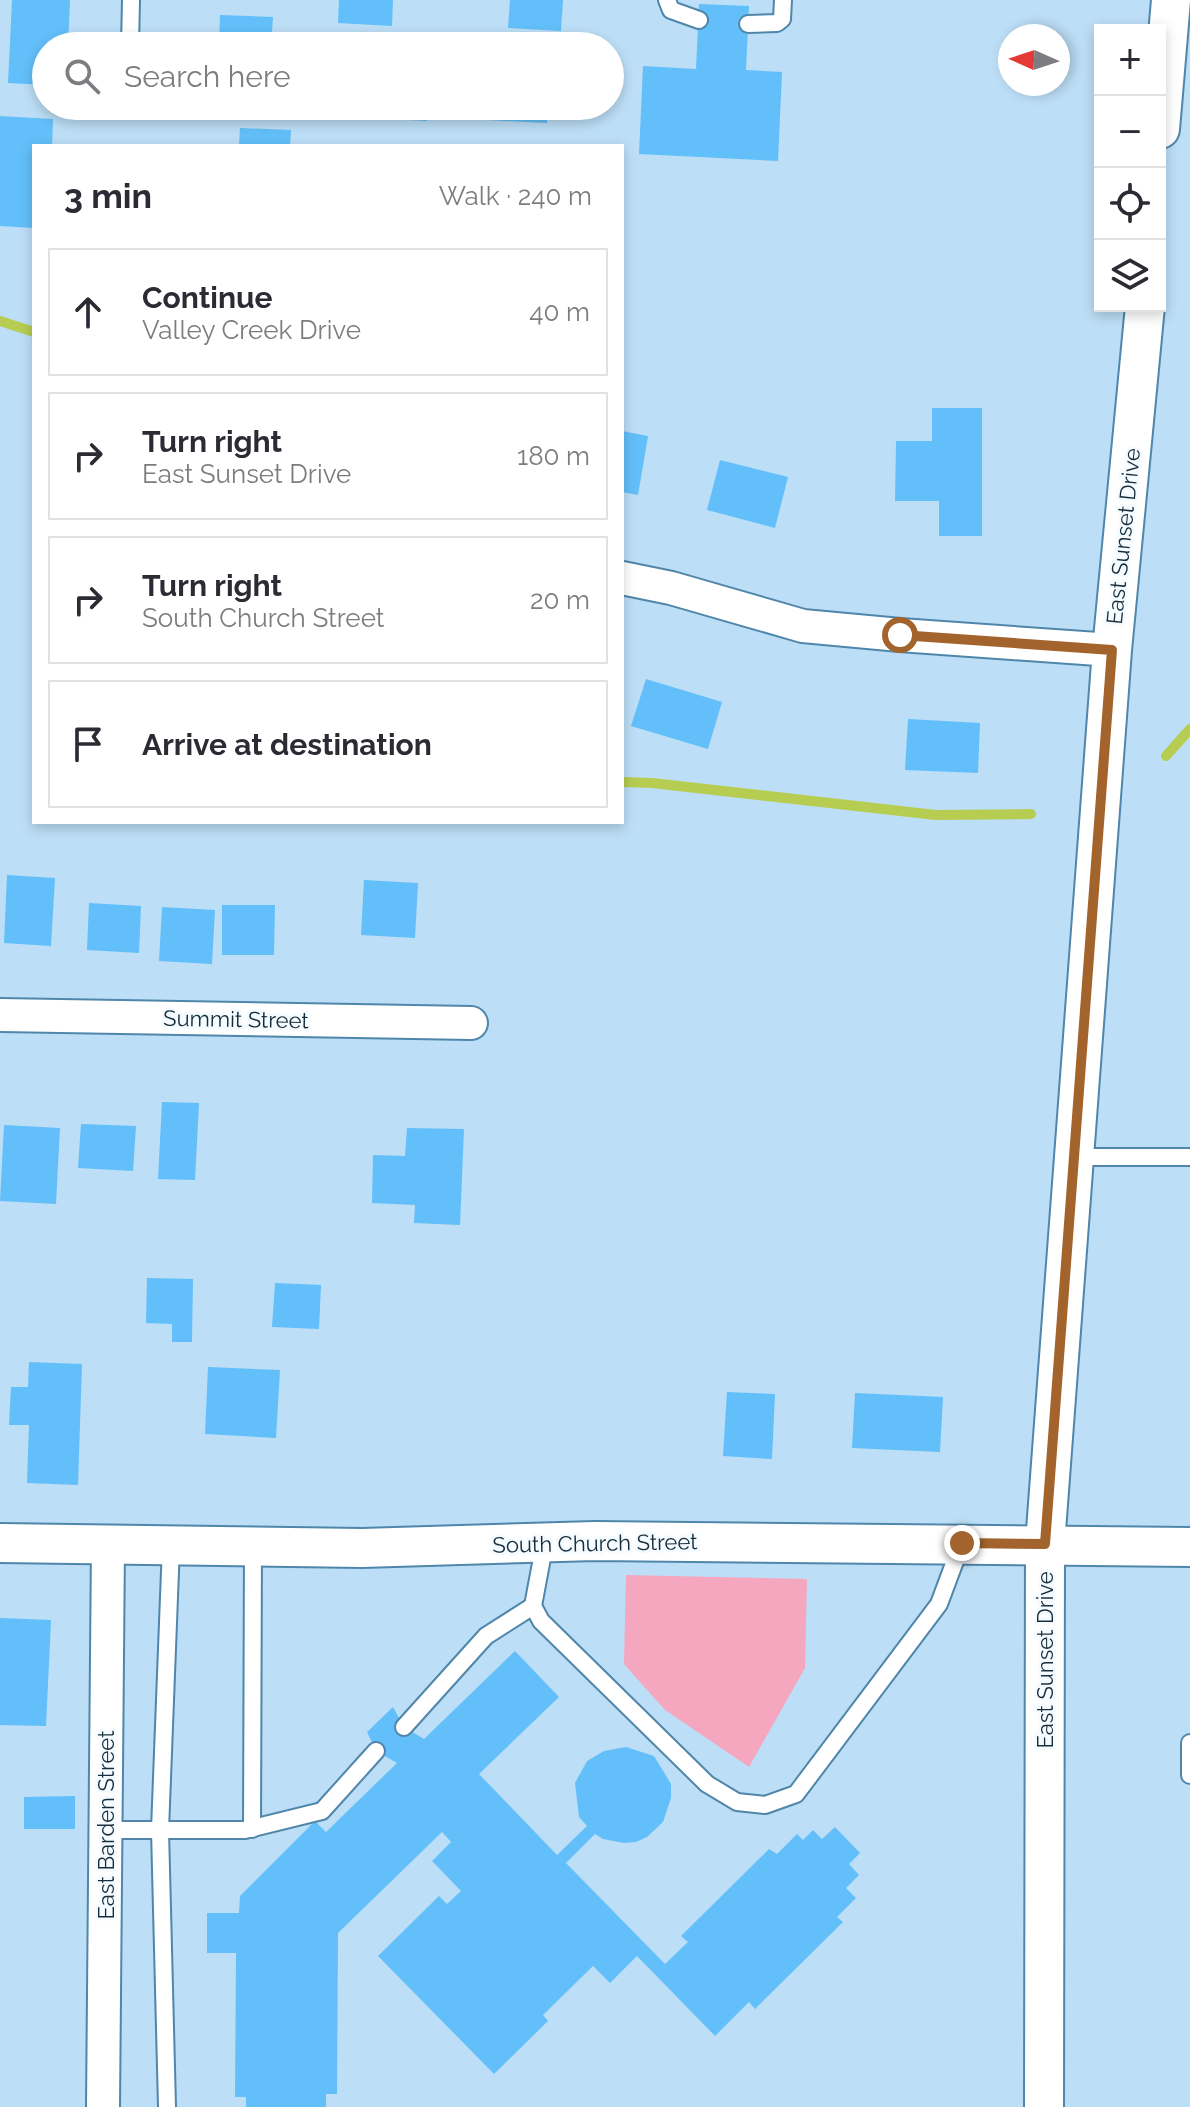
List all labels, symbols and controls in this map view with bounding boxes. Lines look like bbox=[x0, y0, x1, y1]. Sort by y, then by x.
north arrow bbox=[998, 24, 1070, 96]
map controls bbox=[1094, 24, 1166, 312]
button: + bbox=[1094, 24, 1166, 96]
search box bbox=[32, 32, 624, 120]
icon: search bbox=[60, 54, 104, 98]
text: Search here bbox=[124, 59, 291, 94]
button: − bbox=[1094, 96, 1166, 168]
button: locate bbox=[1094, 168, 1166, 240]
text: 3 min bbox=[64, 176, 152, 216]
text: Walk · 240 m bbox=[439, 181, 592, 211]
button: layers bbox=[1094, 240, 1166, 312]
text: Continue bbox=[142, 280, 273, 315]
icon: ahead bbox=[66, 290, 110, 334]
text: 40 m bbox=[529, 297, 590, 327]
text: Valley Creek Drive bbox=[142, 315, 361, 345]
text: Turn right bbox=[142, 424, 282, 459]
icon: right bbox=[66, 434, 110, 478]
text: 180 m bbox=[517, 441, 590, 471]
street label: East Sunset Drive bbox=[1101, 447, 1145, 625]
text: East Sunset Drive bbox=[142, 459, 351, 489]
text: Turn right bbox=[142, 568, 282, 603]
icon: right bbox=[66, 578, 110, 622]
text: 20 m bbox=[530, 585, 590, 615]
text: South Church Street bbox=[142, 603, 384, 633]
route start bbox=[882, 617, 918, 653]
icon: arrive bbox=[66, 722, 110, 766]
text: Arrive at destination bbox=[142, 727, 432, 762]
street label: Summit Street bbox=[163, 1005, 310, 1033]
route end bbox=[944, 1525, 980, 1561]
street label: South Church Street bbox=[492, 1528, 698, 1558]
street label: East Sunset Drive bbox=[1032, 1571, 1058, 1749]
street label: East Barden Street bbox=[93, 1730, 119, 1920]

